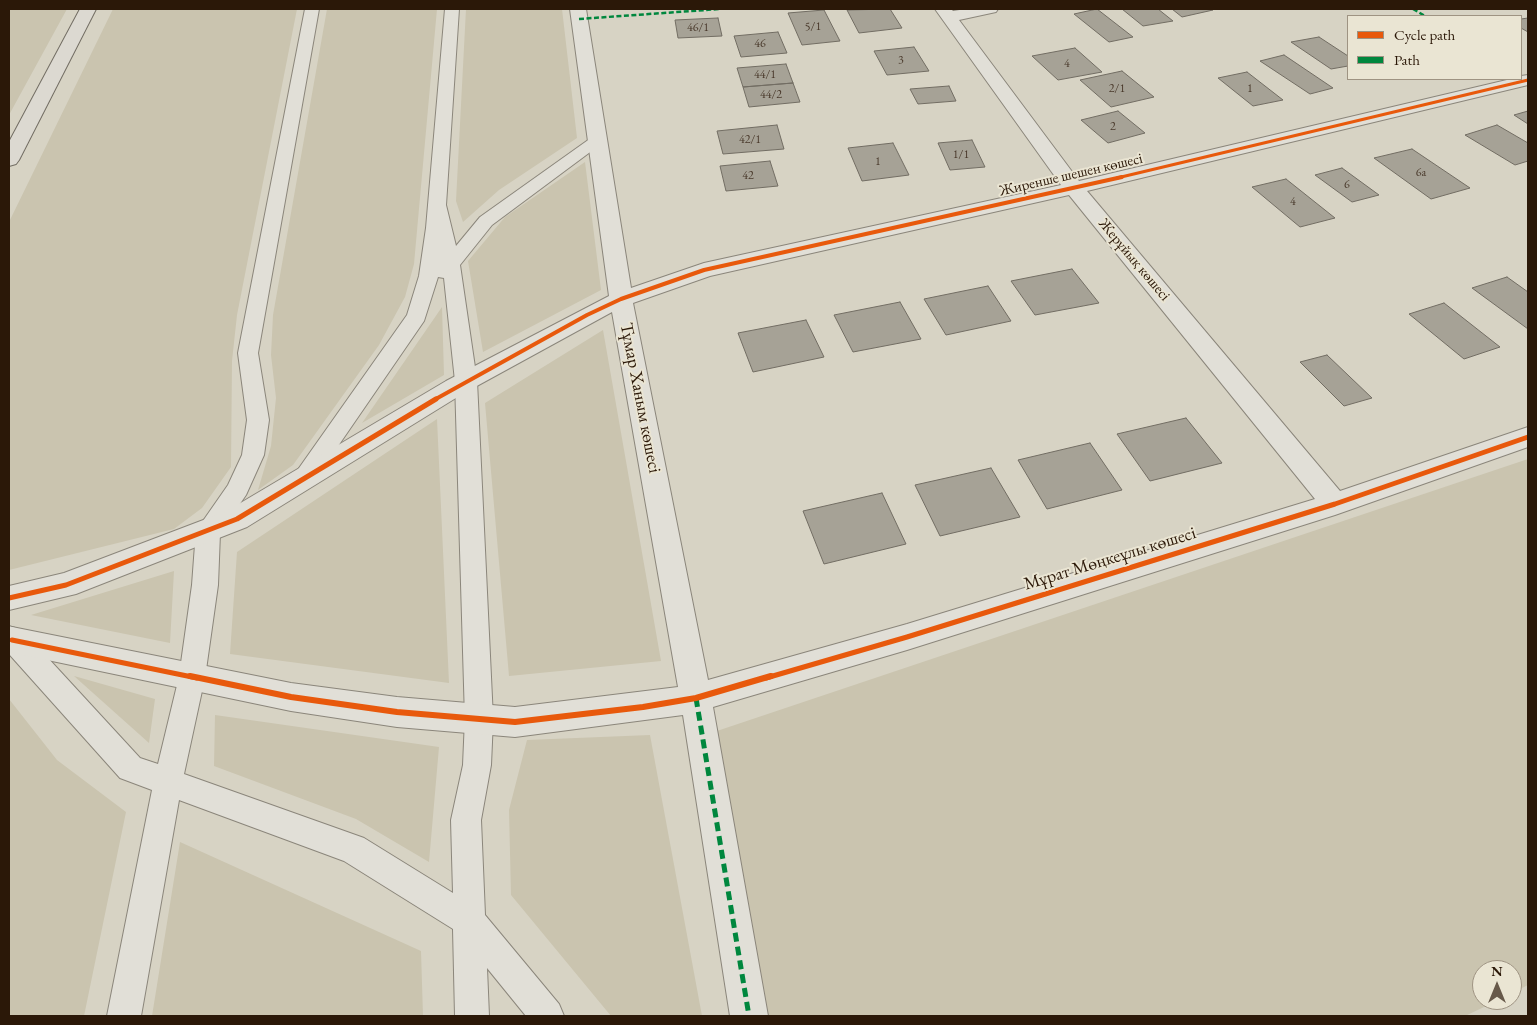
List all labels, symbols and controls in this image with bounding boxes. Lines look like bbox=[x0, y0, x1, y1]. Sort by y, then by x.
legend bbox=[1347, 15, 1522, 80]
house number: 5/1 bbox=[805, 20, 821, 34]
house number: 46/1 bbox=[687, 21, 709, 35]
text: Cycle path bbox=[1394, 25, 1455, 44]
house number: 46 bbox=[754, 37, 766, 51]
text: Path bbox=[1394, 50, 1420, 69]
house number: 3 bbox=[898, 54, 904, 68]
house number: 4 bbox=[1064, 57, 1070, 71]
house number: 44/1 bbox=[754, 68, 776, 82]
house number: 2/1 bbox=[1109, 82, 1125, 96]
house number: 1 bbox=[1247, 82, 1253, 96]
house number: 44/2 bbox=[760, 88, 782, 102]
house number: 2 bbox=[1110, 120, 1116, 134]
house number: 42/1 bbox=[739, 133, 761, 147]
house number: 1/1 bbox=[953, 148, 969, 162]
street label: Жиренше шешен көшесі bbox=[997, 150, 1145, 200]
house number: 1 bbox=[875, 155, 881, 169]
house number: 6а bbox=[1416, 166, 1426, 180]
house number: 42 bbox=[742, 169, 754, 183]
house number: 6 bbox=[1344, 178, 1350, 192]
house number: 4 bbox=[1290, 195, 1296, 209]
street label: Жерұйық көшесі bbox=[1094, 215, 1174, 305]
street label: Тұмар Ханым көшесі bbox=[615, 321, 665, 475]
street label: Мұрат Мөңкеұлы көшесі bbox=[1021, 523, 1199, 595]
north arrow bbox=[1472, 960, 1522, 1010]
text: N bbox=[1491, 962, 1503, 980]

